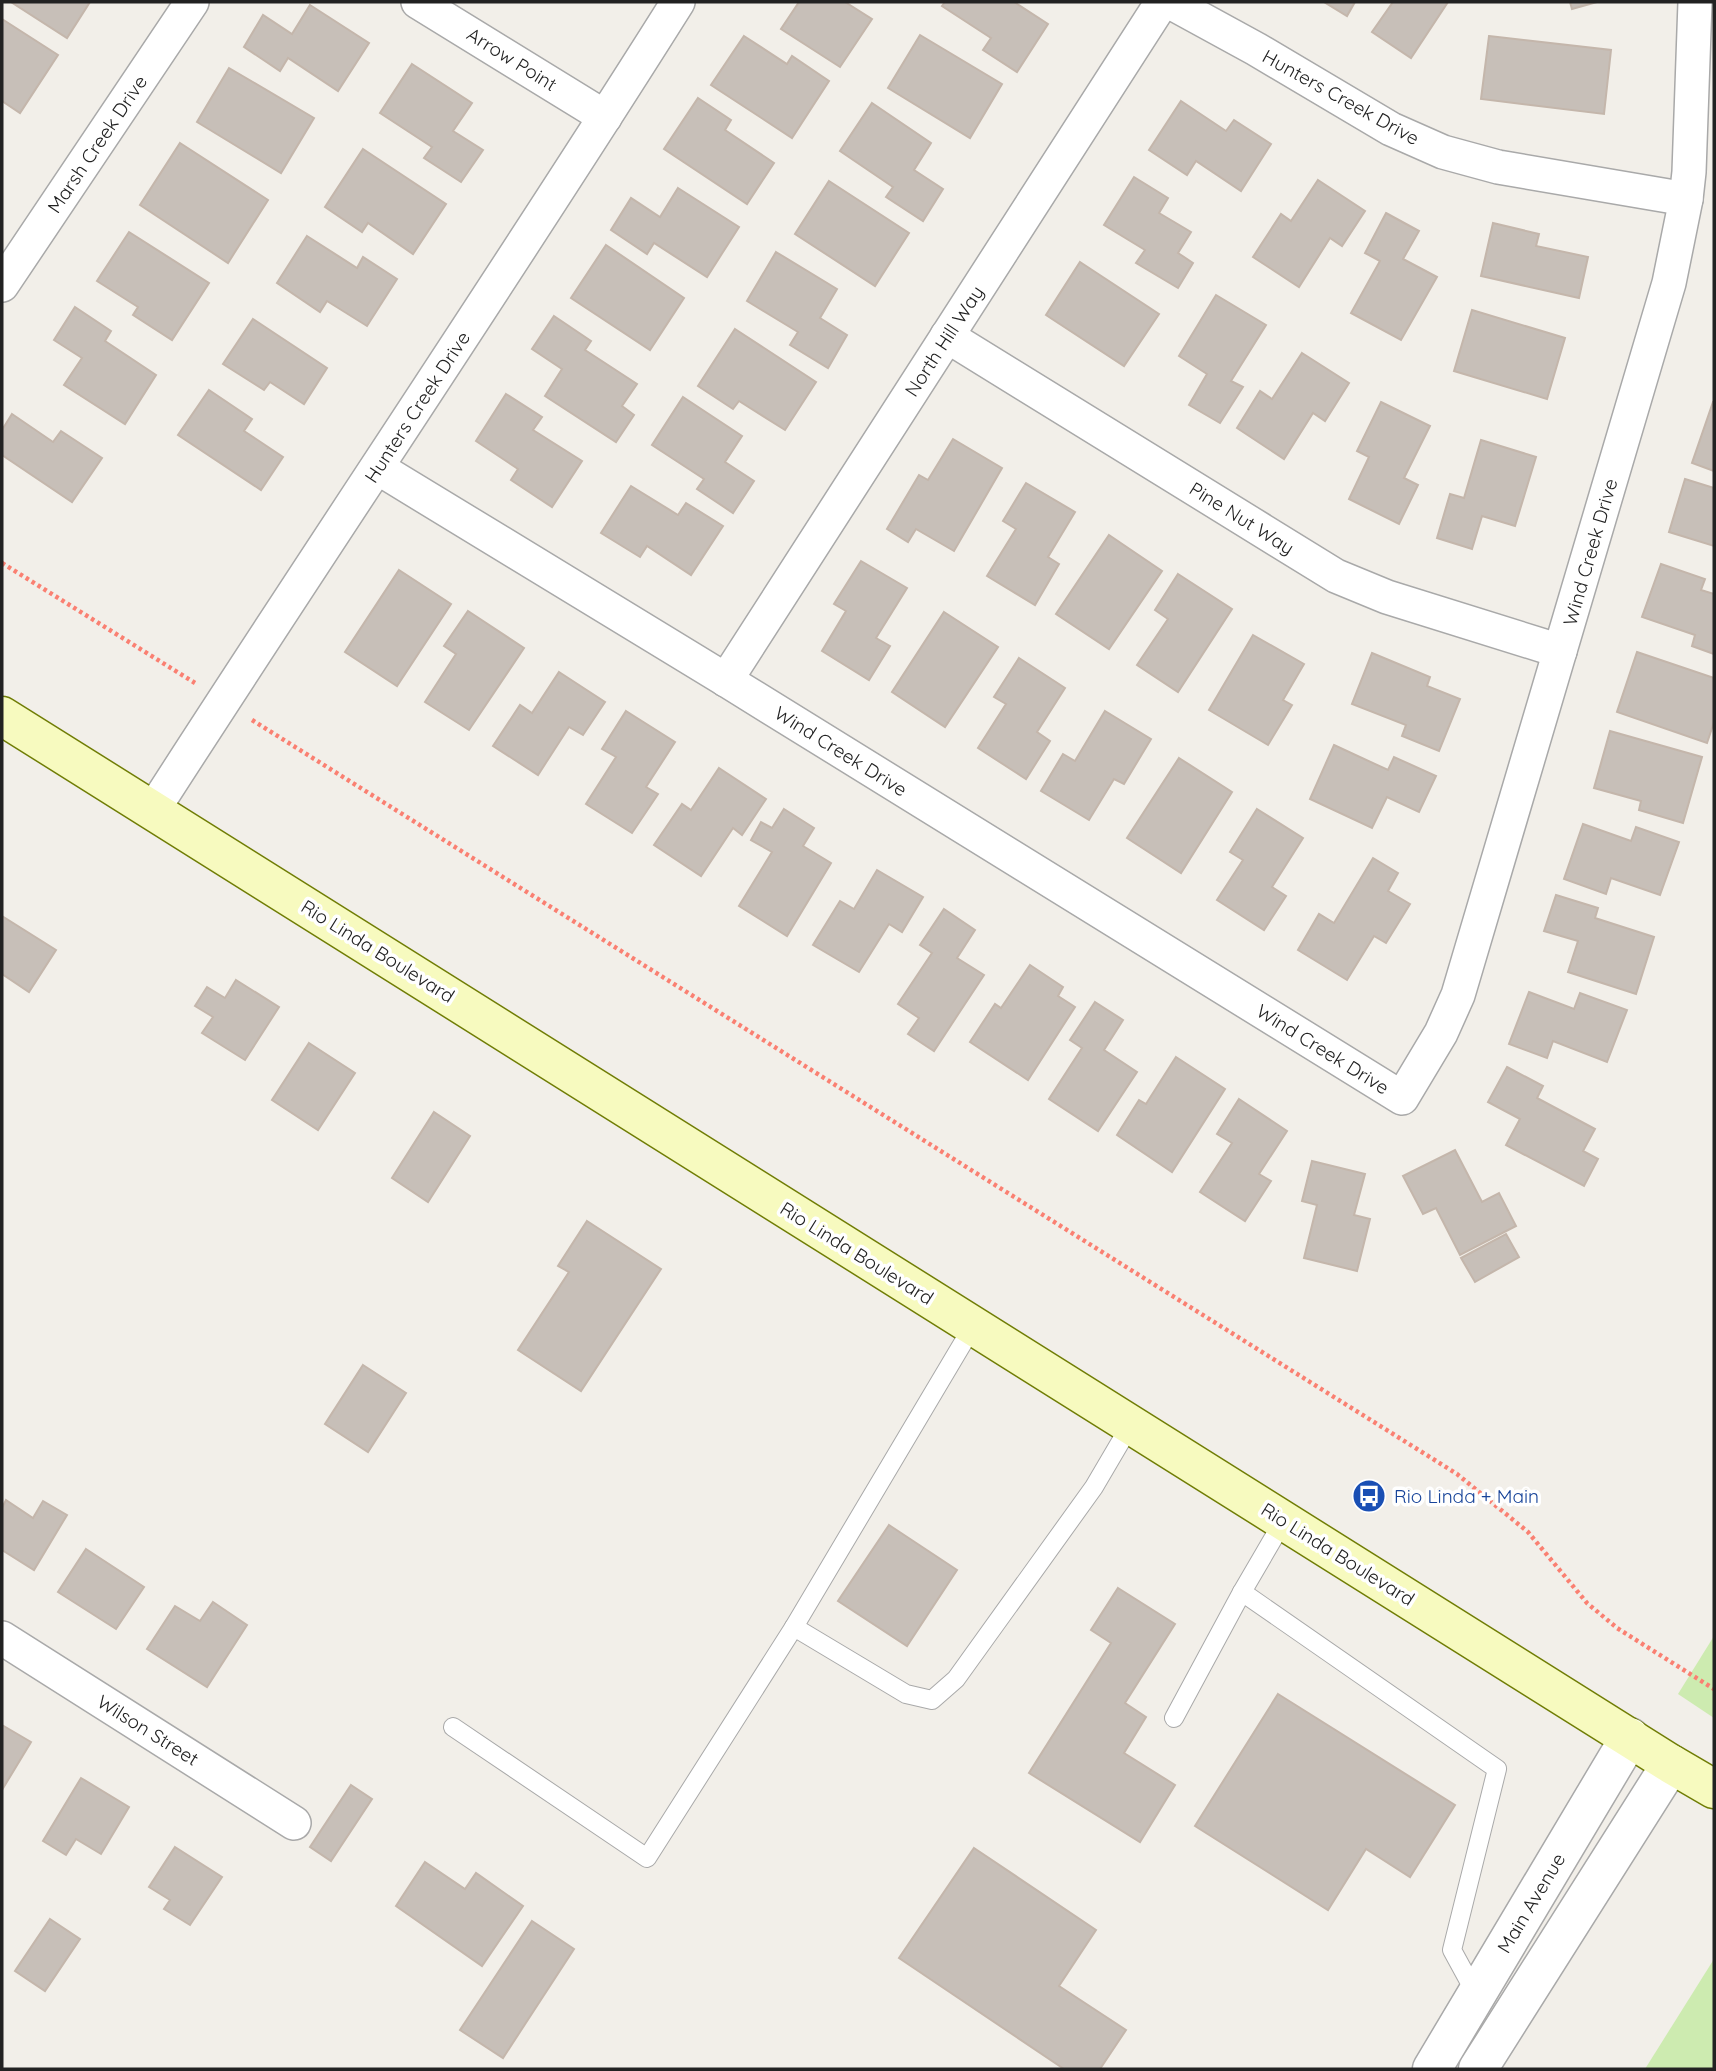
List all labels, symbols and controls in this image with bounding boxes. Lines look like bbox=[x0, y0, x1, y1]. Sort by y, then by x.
street label: Arrow Point bbox=[463, 22, 561, 96]
street label: Hunters Creek Drive bbox=[1258, 44, 1424, 150]
street label: Marsh Creek Drive bbox=[42, 70, 152, 218]
street label: North Hill Way bbox=[899, 281, 989, 401]
street label: Hunters Creek Drive bbox=[359, 327, 475, 487]
street label: Pine Nut Way bbox=[1185, 476, 1299, 560]
street label: Wind Creek Drive bbox=[1558, 476, 1622, 628]
street label: Wind Creek Drive bbox=[770, 701, 912, 801]
street label: Rio Linda Boulevard bbox=[297, 894, 459, 1008]
street label: Wind Creek Drive bbox=[1252, 999, 1394, 1099]
street label: Rio Linda Boulevard bbox=[776, 1196, 938, 1310]
bus stop icon: Rio Linda + Main bbox=[1350, 1477, 1388, 1515]
place label: Rio Linda + Main bbox=[1394, 1484, 1539, 1508]
street label: Rio Linda Boulevard bbox=[1257, 1497, 1419, 1611]
street label: Wilson Street bbox=[93, 1689, 203, 1771]
street label: Main Avenue bbox=[1492, 1849, 1570, 1957]

